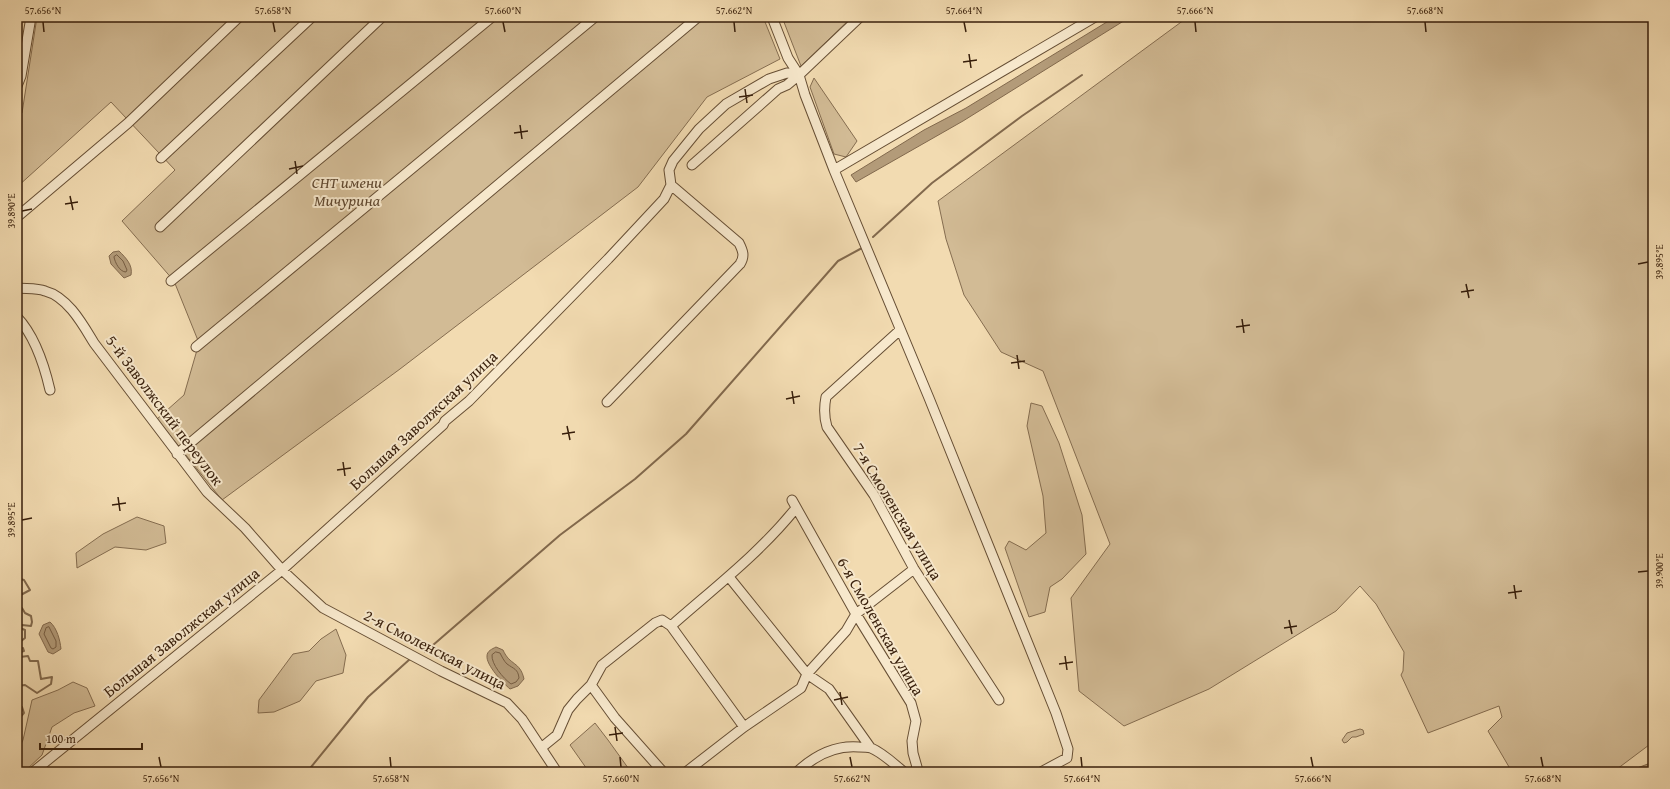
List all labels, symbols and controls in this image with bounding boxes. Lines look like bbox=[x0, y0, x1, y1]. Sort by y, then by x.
text: 57.656°N bbox=[25, 3, 62, 18]
text: 57.658°N bbox=[255, 3, 292, 18]
text: 57.660°N bbox=[485, 3, 522, 18]
text: 57.662°N bbox=[716, 3, 753, 18]
text: 57.664°N bbox=[946, 3, 983, 18]
text: 57.666°N bbox=[1177, 3, 1214, 18]
text: 57.668°N bbox=[1407, 3, 1444, 18]
park label: СНТ имени Мичурина bbox=[312, 170, 382, 212]
text: 39.890°E bbox=[4, 193, 19, 229]
text: 39.895°E bbox=[1652, 244, 1667, 280]
street label: 5-й Заволжский переулок bbox=[100, 330, 230, 491]
street label: Большая Заволжская улица bbox=[343, 344, 503, 495]
street label: 7-я Смоленская улица bbox=[847, 438, 949, 585]
text: 39.895°E bbox=[4, 502, 19, 538]
street label: 6-я Смоленская улица bbox=[831, 552, 931, 700]
text: 39.900°E bbox=[1652, 553, 1667, 589]
street label: Большая Заволжская улица bbox=[98, 561, 265, 703]
street label: 2-я Смоленская улица bbox=[360, 603, 511, 695]
scale bar bbox=[40, 725, 142, 751]
text: 100 m bbox=[46, 730, 76, 747]
text: 57.656°N bbox=[143, 771, 180, 786]
text: 57.658°N bbox=[373, 771, 410, 786]
text: 57.660°N bbox=[603, 771, 640, 786]
text: 57.662°N bbox=[834, 771, 871, 786]
text: 57.664°N bbox=[1064, 771, 1101, 786]
text: 57.666°N bbox=[1295, 771, 1332, 786]
text: 57.668°N bbox=[1525, 771, 1562, 786]

